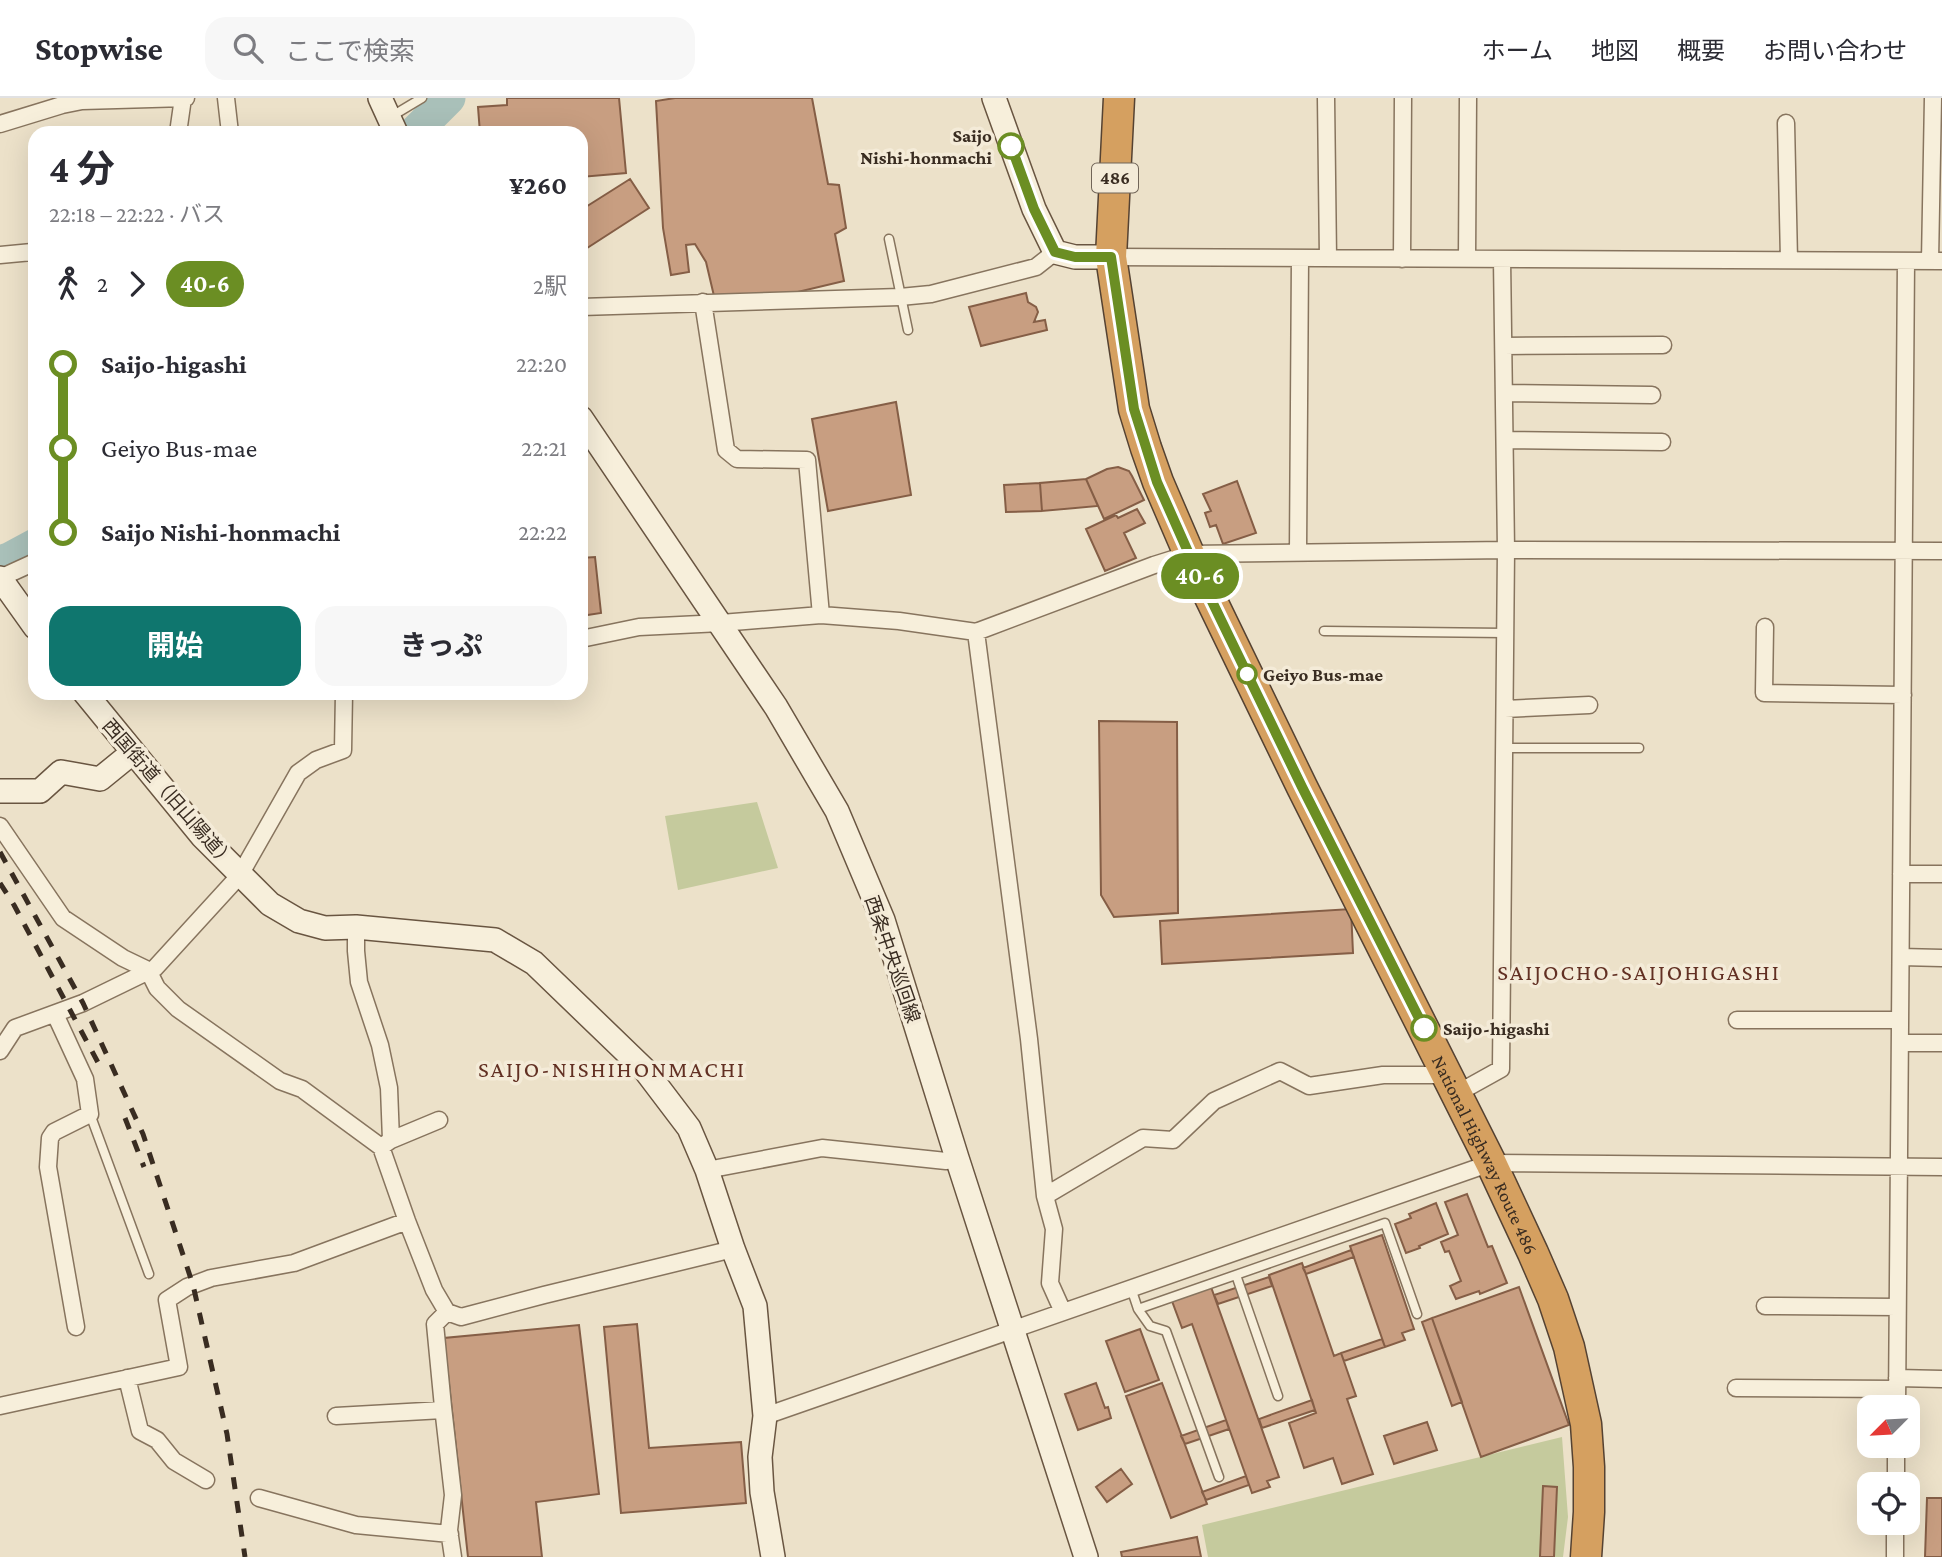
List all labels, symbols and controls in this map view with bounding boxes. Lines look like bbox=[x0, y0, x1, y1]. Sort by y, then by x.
search box bbox=[205, 17, 695, 80]
icon: search bbox=[229, 29, 267, 67]
text: Stopwise bbox=[35, 30, 163, 67]
text: ここで検索 bbox=[285, 37, 415, 66]
text: ホーム bbox=[1482, 37, 1553, 64]
text: 地図 bbox=[1591, 37, 1639, 64]
text: 概要 bbox=[1677, 37, 1725, 64]
text: お問い合わせ bbox=[1763, 37, 1907, 64]
place label: Saijo Nishi-honmachi bbox=[860, 125, 992, 168]
marker: Saijo Nishi-honmachi bbox=[998, 133, 1024, 159]
text: 4 分 bbox=[49, 148, 115, 190]
road number: 486 bbox=[1092, 164, 1138, 192]
text: ¥260 bbox=[509, 171, 567, 200]
text: 22:18 – 22:22 · バス bbox=[49, 201, 225, 227]
icon: walk bbox=[49, 265, 87, 303]
icon: forward bbox=[118, 265, 156, 303]
text: 40-6 bbox=[180, 270, 230, 297]
text: 2 bbox=[97, 271, 108, 297]
text: 2駅 bbox=[533, 273, 567, 299]
text: Saijo-higashi bbox=[101, 350, 247, 379]
text: 22:20 bbox=[516, 351, 567, 377]
text: Geiyo Bus-mae bbox=[101, 434, 257, 463]
text: 22:21 bbox=[521, 435, 567, 461]
text: Saijo Nishi-honmachi bbox=[101, 518, 340, 547]
text: 22:22 bbox=[518, 519, 567, 545]
line badge: 40-6 bbox=[1151, 553, 1249, 599]
text: 40-6 bbox=[1175, 562, 1225, 589]
button: 開始 bbox=[49, 606, 301, 686]
button: きっぷ bbox=[315, 606, 567, 686]
marker: Geiyo Bus-mae bbox=[1237, 664, 1257, 684]
place label: Geiyo Bus-mae bbox=[1263, 664, 1383, 685]
street label: 西国街道（旧山陽道） bbox=[98, 715, 239, 872]
street label: 西条中央巡回線 bbox=[861, 893, 924, 1025]
district label: SAIJOCHO-SAIJOHIGASHI bbox=[1497, 959, 1781, 985]
marker: Saijo-higashi bbox=[1411, 1015, 1437, 1041]
place label: Saijo-higashi bbox=[1443, 1018, 1550, 1040]
street label: National Highway Route 486 bbox=[1428, 1052, 1542, 1258]
district label: SAIJO-NISHIHONMACHI bbox=[478, 1056, 746, 1082]
north arrow bbox=[1857, 1395, 1920, 1458]
map controls bbox=[1857, 1395, 1920, 1535]
button: locate bbox=[1857, 1472, 1920, 1535]

